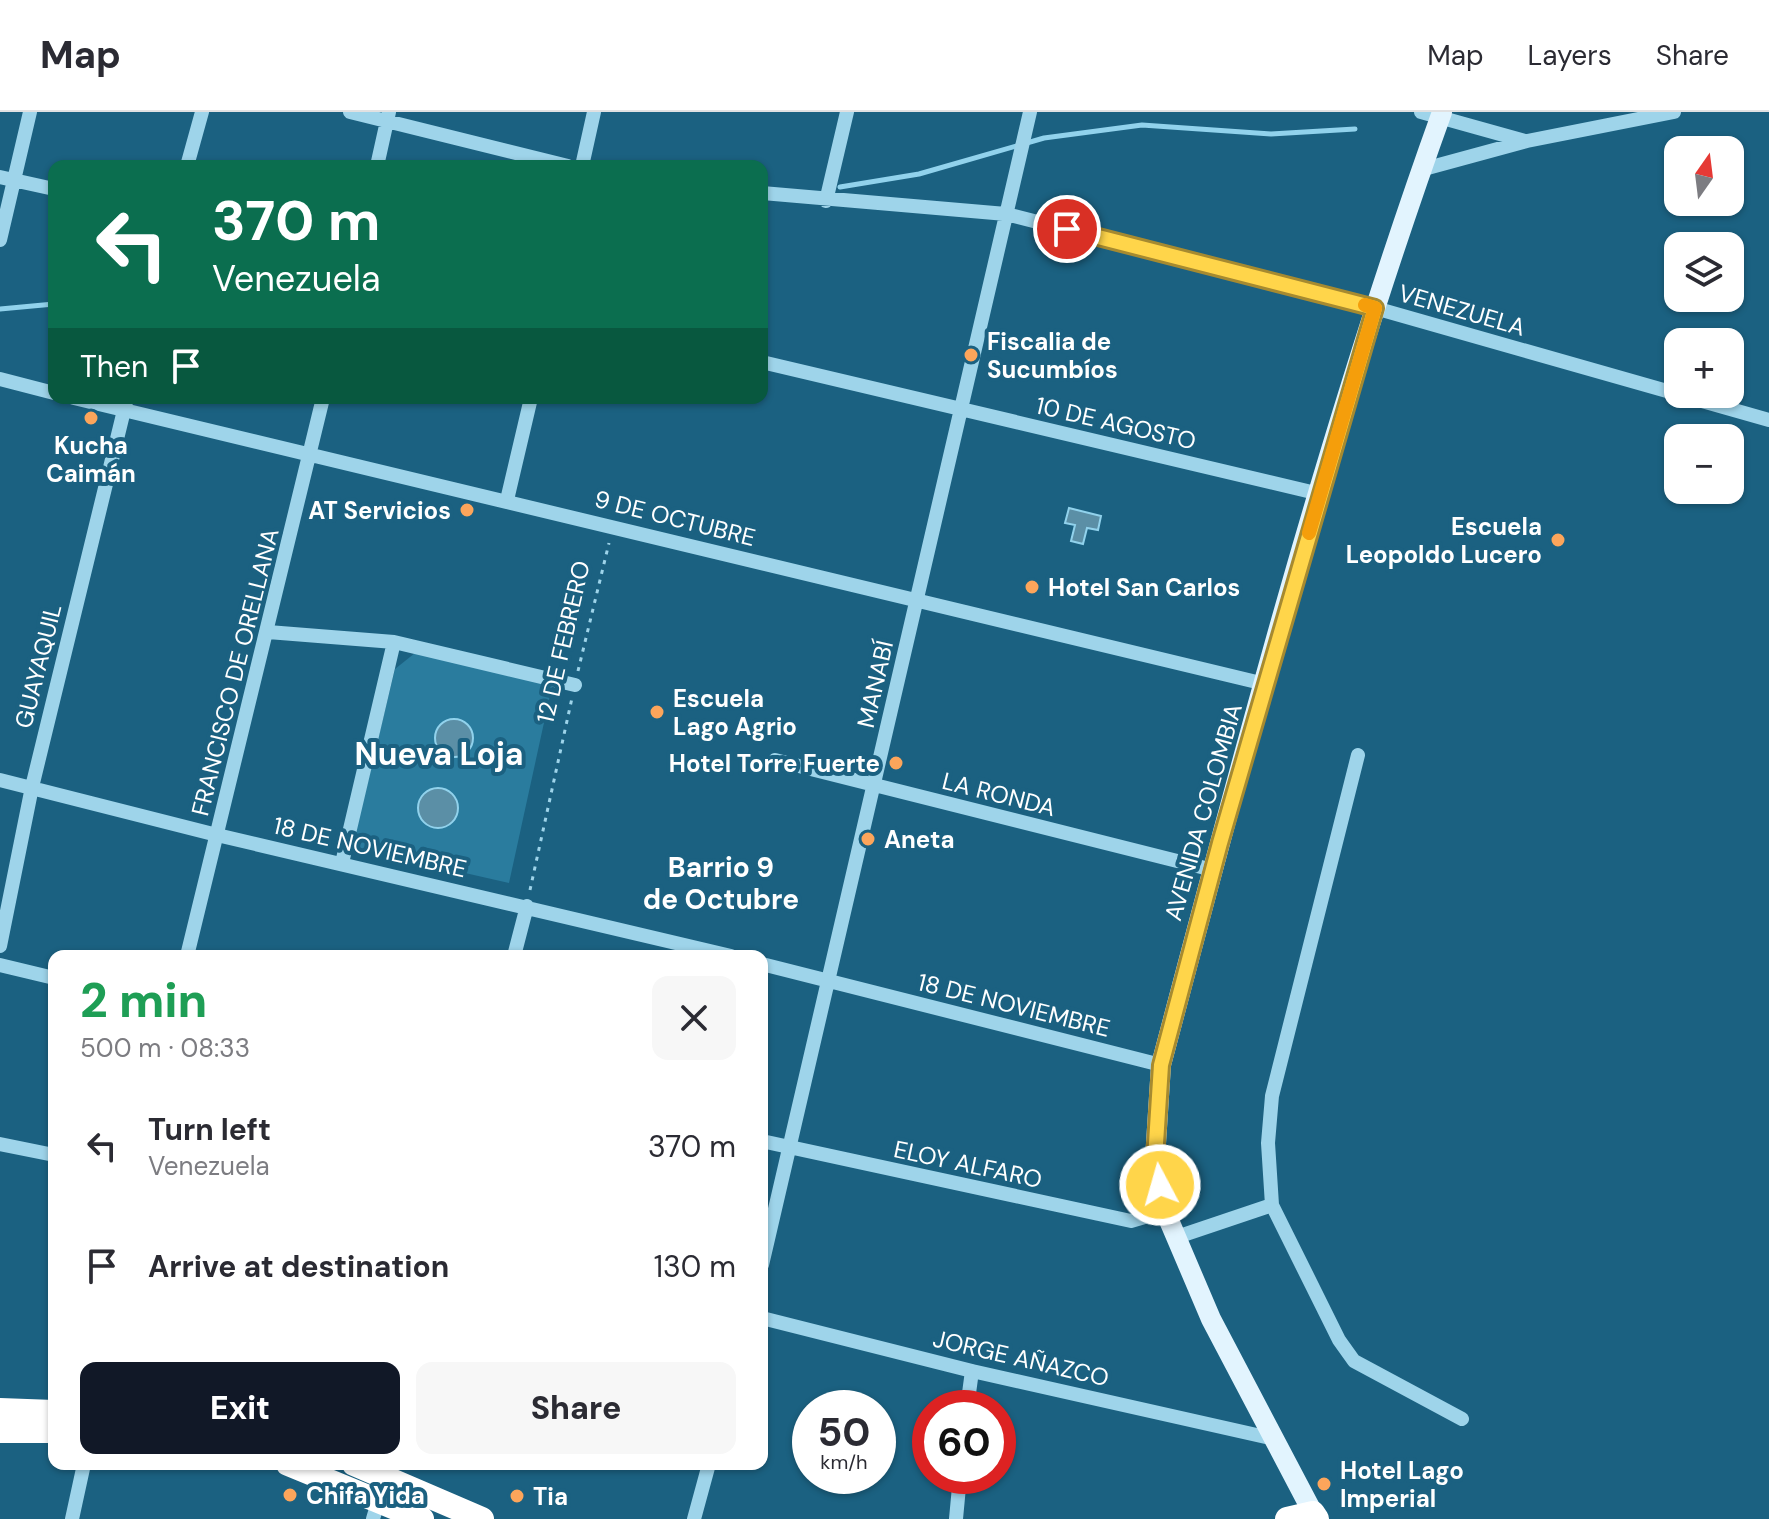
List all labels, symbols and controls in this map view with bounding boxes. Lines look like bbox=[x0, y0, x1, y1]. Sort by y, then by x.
text: Map bbox=[40, 30, 121, 80]
text: Map bbox=[1427, 37, 1484, 74]
text: Layers bbox=[1528, 37, 1612, 74]
text: Share bbox=[1656, 37, 1729, 74]
north arrow bbox=[1664, 136, 1744, 216]
map controls bbox=[1664, 136, 1744, 504]
text: 370 m bbox=[212, 184, 380, 257]
icon: left bbox=[80, 192, 184, 296]
pin bbox=[1033, 195, 1101, 263]
icon: arrive bbox=[1045, 207, 1089, 251]
button: layers bbox=[1664, 232, 1744, 312]
text: Venezuela bbox=[212, 255, 380, 302]
street label: VENEZUELA bbox=[1395, 277, 1529, 343]
place label: Fiscalia de Sucumbíos bbox=[987, 326, 1118, 385]
button: + bbox=[1664, 328, 1744, 408]
icon: arrive bbox=[164, 344, 208, 388]
marker: Fiscalia de Sucumbíos bbox=[962, 346, 980, 364]
text: Then bbox=[80, 347, 148, 386]
street label: 10 DE AGOSTO bbox=[1033, 390, 1199, 456]
marker: Kucha Caimán bbox=[82, 409, 100, 427]
button: − bbox=[1664, 424, 1744, 504]
place label: Kucha Caimán bbox=[46, 430, 136, 489]
street label: 9 DE OCTUBRE bbox=[591, 483, 759, 553]
place label: AT Servicios bbox=[308, 495, 451, 526]
marker: AT Servicios bbox=[458, 501, 476, 519]
place label: Escuela Leopoldo Lucero bbox=[1346, 511, 1542, 570]
street label: FRANCISCO DE ORELLANA bbox=[184, 525, 286, 819]
marker: Escuela Leopoldo Lucero bbox=[1549, 531, 1567, 549]
street label: 12 DE FEBRERO bbox=[529, 558, 597, 726]
place label: Hotel San Carlos bbox=[1048, 572, 1240, 603]
marker: Hotel San Carlos bbox=[1023, 578, 1041, 596]
street label: GUAYAQUIL bbox=[8, 601, 68, 731]
street label: MANABÍ bbox=[850, 637, 900, 731]
place label: Escuela Lago Agrio bbox=[673, 683, 797, 742]
street label: AVENIDA COLOMBIA bbox=[1157, 700, 1249, 924]
marker: Escuela Lago Agrio bbox=[648, 703, 666, 721]
district label: Nueva Loja bbox=[354, 733, 524, 775]
place label: Hotel Torre Fuerte bbox=[669, 748, 880, 779]
marker: Hotel Torre Fuerte bbox=[887, 754, 905, 772]
street label: LA RONDA bbox=[939, 765, 1059, 823]
street label: 18 DE NOVIEMBRE bbox=[270, 810, 470, 884]
place label: Aneta bbox=[884, 824, 955, 855]
marker: Aneta bbox=[859, 830, 877, 848]
district label: Barrio 9 de Octubre bbox=[643, 849, 799, 918]
street label: 18 DE NOVIEMBRE bbox=[915, 966, 1113, 1044]
text: 2 min bbox=[80, 969, 207, 1032]
button: close bbox=[652, 976, 736, 1060]
text: 500 m · 08:33 bbox=[80, 1031, 250, 1065]
text: Turn left bbox=[148, 1110, 271, 1149]
icon: left bbox=[80, 1124, 124, 1168]
text: 370 m bbox=[648, 1127, 736, 1166]
street label: ELOY ALFARO bbox=[891, 1133, 1045, 1195]
position arrow bbox=[1118, 1143, 1202, 1227]
text: Venezuela bbox=[148, 1149, 270, 1183]
icon: arrive bbox=[80, 1244, 124, 1288]
text: Arrive at destination bbox=[148, 1247, 449, 1286]
text: 130 m bbox=[654, 1247, 736, 1286]
street label: JORGE AÑAZCO bbox=[930, 1323, 1112, 1393]
button: Exit bbox=[80, 1362, 400, 1454]
button: Share bbox=[416, 1362, 736, 1454]
speed limit sign: 60 bbox=[912, 1390, 1016, 1494]
text: 50 bbox=[817, 1406, 871, 1458]
text: km/h bbox=[820, 1449, 868, 1475]
place label: Hotel Lago Imperial bbox=[1340, 1455, 1464, 1514]
marker: Hotel Lago Imperial bbox=[1315, 1475, 1333, 1493]
place label: Chifa Yida bbox=[306, 1480, 425, 1511]
place label: Tia bbox=[533, 1481, 568, 1512]
marker: Chifa Yida bbox=[281, 1486, 299, 1504]
marker: Tia bbox=[508, 1487, 526, 1505]

